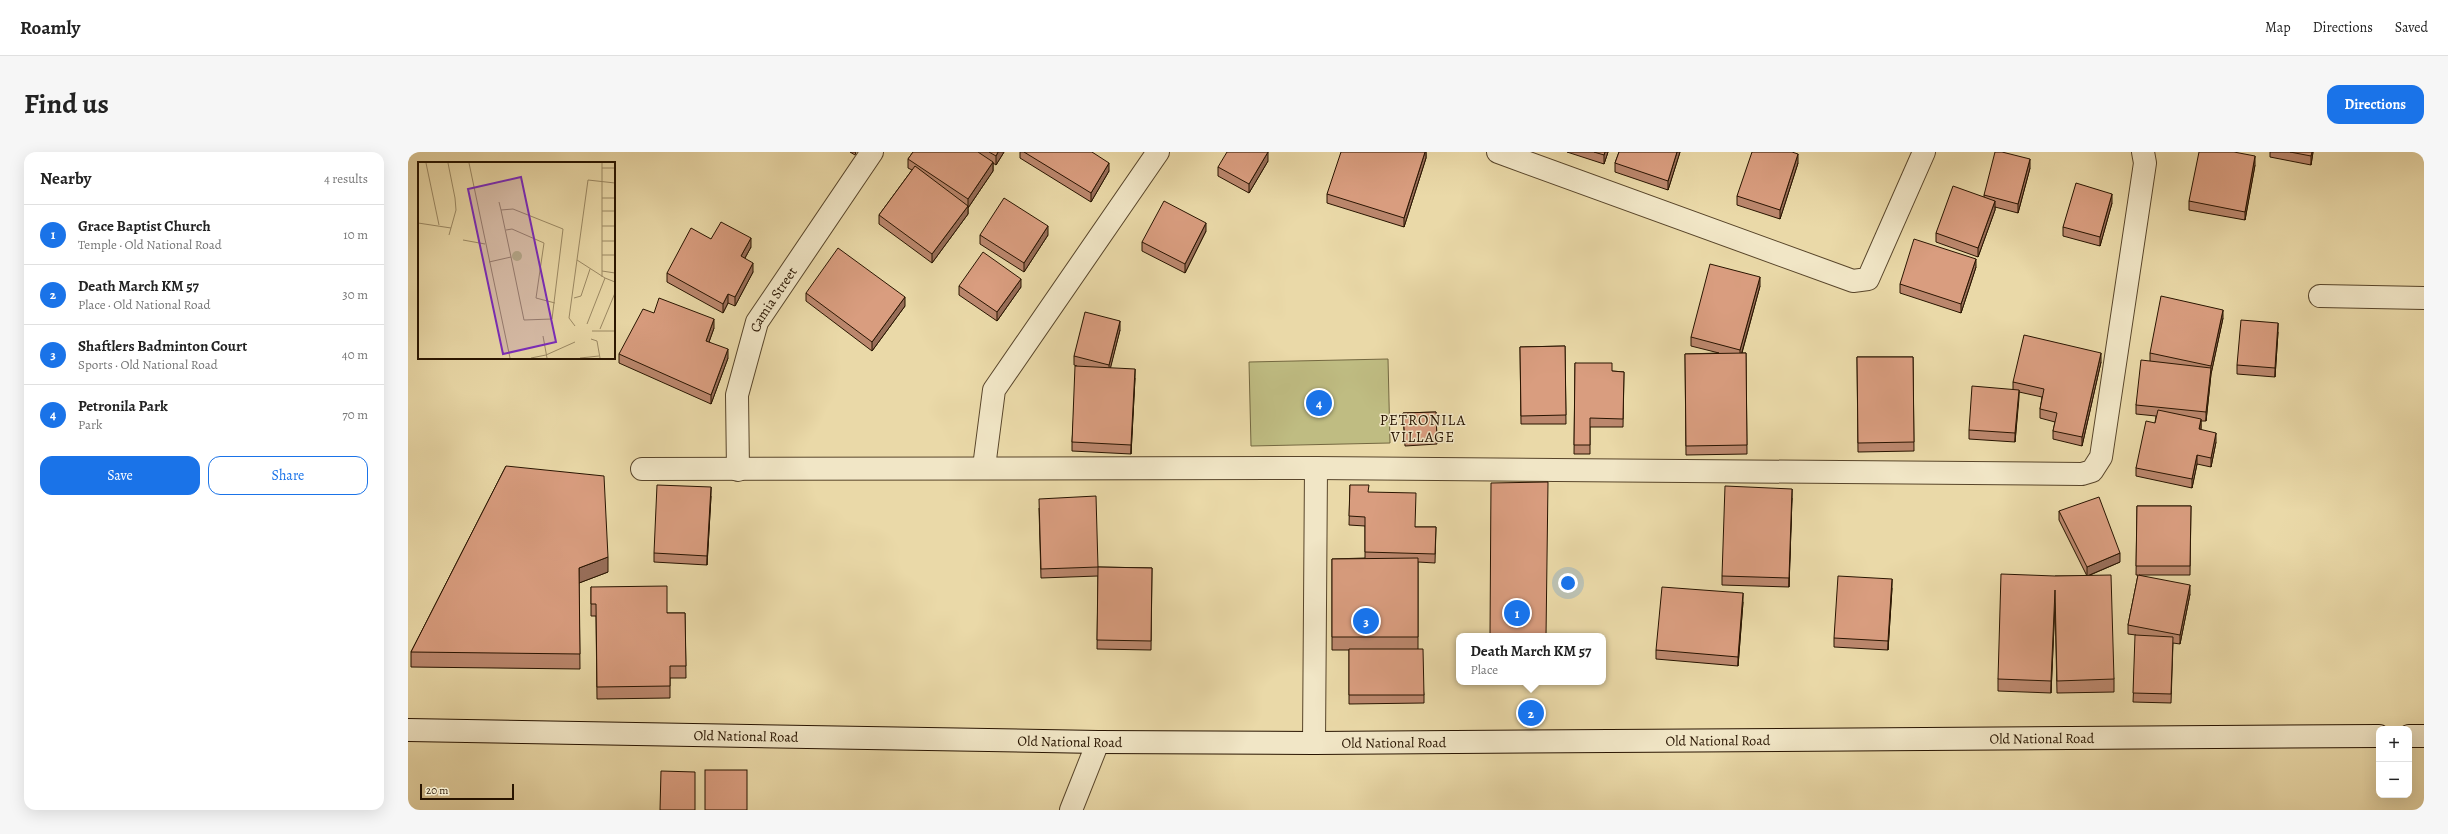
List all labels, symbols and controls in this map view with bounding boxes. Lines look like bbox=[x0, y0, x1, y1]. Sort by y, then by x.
text: Roamly bbox=[20, 15, 80, 41]
text: Map bbox=[2265, 18, 2291, 37]
text: Directions bbox=[2313, 18, 2373, 37]
text: Saved bbox=[2395, 18, 2428, 37]
text: Find us bbox=[24, 85, 109, 123]
button: Directions bbox=[2327, 85, 2424, 124]
inset map bbox=[418, 162, 615, 359]
text: Nearby bbox=[40, 167, 91, 190]
text: 4 results bbox=[324, 170, 368, 187]
text: Grace Baptist Church bbox=[78, 216, 211, 236]
text: 1 bbox=[51, 226, 55, 243]
text: 10 m bbox=[343, 226, 368, 243]
text: Temple · Old National Road bbox=[78, 236, 222, 253]
street label: Camia Street bbox=[746, 263, 802, 334]
text: Death March KM 57 bbox=[78, 276, 199, 296]
text: 2 bbox=[50, 286, 56, 303]
text: 30 m bbox=[342, 286, 368, 303]
text: Place · Old National Road bbox=[78, 296, 211, 313]
text: Shaftlers Badminton Court bbox=[78, 336, 247, 356]
text: 3 bbox=[50, 346, 56, 363]
text: 40 m bbox=[342, 346, 368, 363]
text: Sports · Old National Road bbox=[78, 356, 218, 373]
pin: 4 bbox=[1306, 388, 1332, 418]
text: Petronila Park bbox=[78, 396, 168, 416]
text: 4 bbox=[50, 406, 56, 423]
text: 70 m bbox=[342, 406, 368, 423]
district label: PETRONILA VILLAGE bbox=[1380, 410, 1466, 447]
text: Park bbox=[78, 416, 102, 433]
button: Save bbox=[40, 456, 200, 495]
button: Share bbox=[208, 456, 368, 495]
your location bbox=[1558, 573, 1578, 593]
pin: 1 bbox=[1504, 598, 1530, 628]
pin: 3 bbox=[1353, 606, 1379, 636]
popup bbox=[1456, 633, 1606, 685]
text: Death March KM 57 bbox=[1470, 641, 1592, 661]
text: Place bbox=[1470, 661, 1498, 678]
pin: 2 bbox=[1518, 698, 1544, 728]
street label: Old National Road bbox=[693, 726, 799, 747]
map controls bbox=[2376, 726, 2412, 798]
button: + bbox=[2376, 726, 2412, 762]
street label: Old National Road bbox=[1989, 729, 2095, 749]
street label: Old National Road bbox=[1665, 731, 1771, 751]
street label: Old National Road bbox=[1017, 732, 1123, 752]
street label: Old National Road bbox=[1341, 733, 1447, 753]
button: − bbox=[2376, 762, 2412, 798]
scale bar bbox=[420, 782, 514, 801]
text: 20 m bbox=[426, 783, 448, 798]

